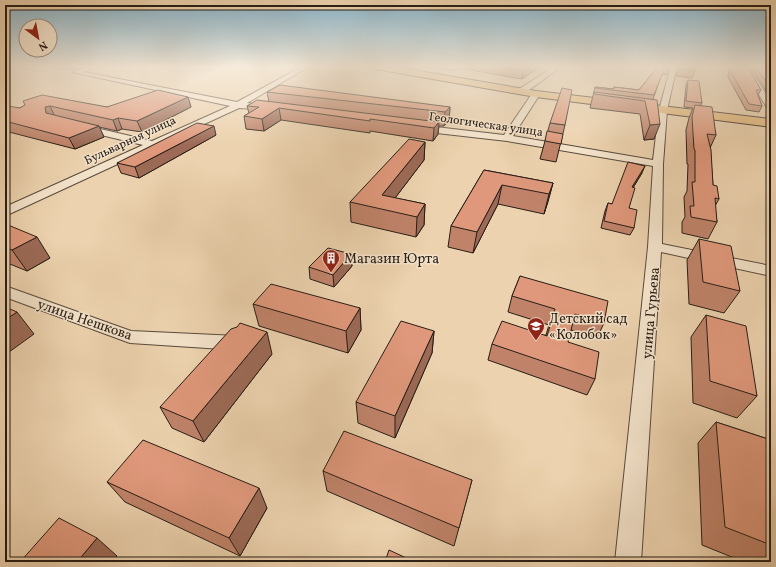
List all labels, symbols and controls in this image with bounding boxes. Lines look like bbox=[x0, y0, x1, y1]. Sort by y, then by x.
north arrow bbox=[18, 18, 58, 58]
text: N bbox=[35, 37, 50, 54]
street label: Геологическая улица bbox=[428, 109, 544, 141]
street label: Бульварная улица bbox=[82, 113, 179, 169]
building icon: Магазин Юрта bbox=[321, 248, 341, 273]
place label: Магазин Юрта bbox=[344, 250, 439, 269]
street label: улица Гурьева bbox=[638, 266, 665, 360]
street label: улица Нешкова bbox=[34, 295, 135, 346]
place label: Детский сад «Колобок» bbox=[549, 310, 628, 345]
school or university icon: Детский сад «Колобок» bbox=[526, 316, 546, 341]

